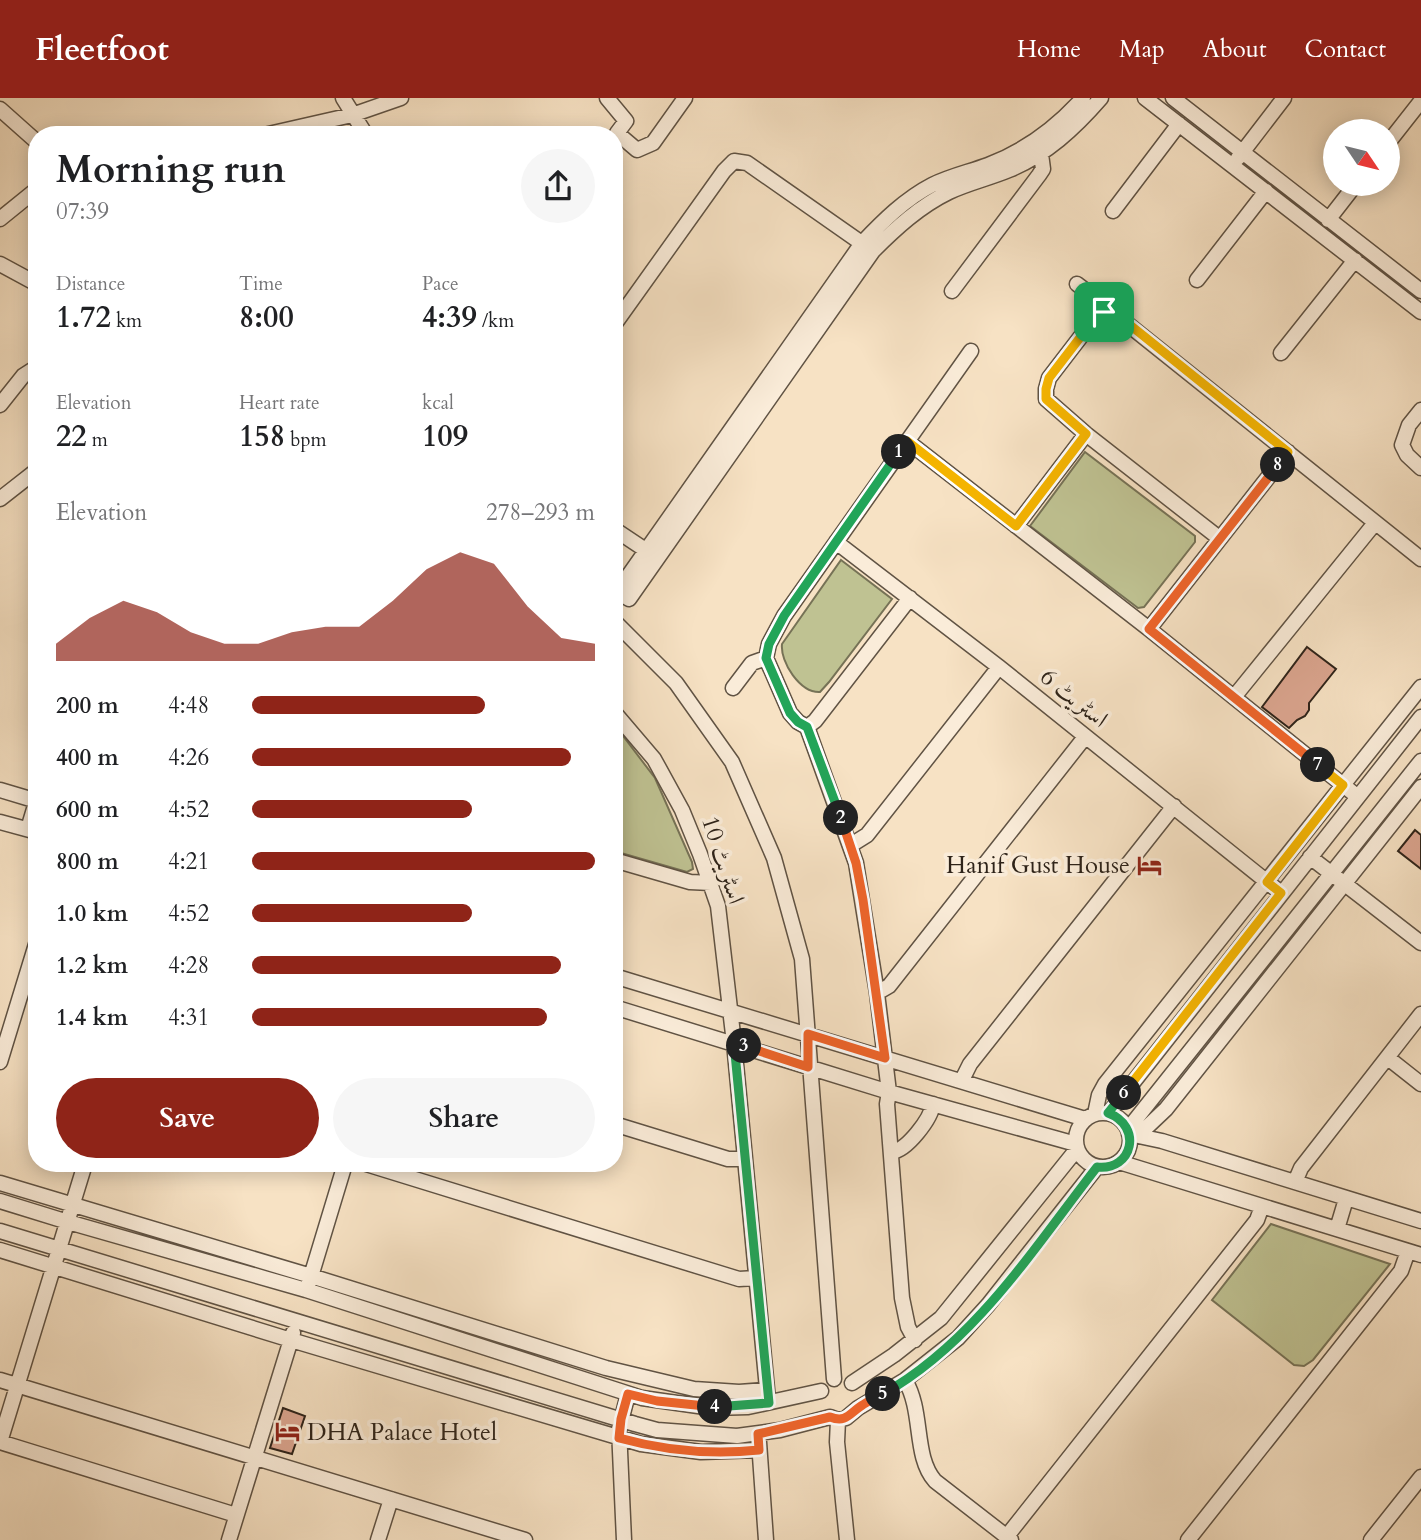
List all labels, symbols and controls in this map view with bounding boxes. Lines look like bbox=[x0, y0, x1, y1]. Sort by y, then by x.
text: Fleetfoot bbox=[35, 27, 169, 72]
text: Home bbox=[1017, 33, 1081, 66]
text: Map bbox=[1119, 33, 1165, 66]
text: About bbox=[1203, 33, 1267, 66]
text: Contact bbox=[1305, 33, 1386, 66]
north arrow bbox=[1323, 119, 1400, 196]
map controls bbox=[1323, 119, 1400, 196]
text: Morning run bbox=[56, 144, 286, 196]
button: share bbox=[521, 149, 595, 223]
text: 07:39 bbox=[56, 196, 109, 227]
text: Distance bbox=[56, 271, 125, 297]
text: Time bbox=[239, 271, 283, 297]
text: Pace bbox=[422, 271, 459, 297]
pin bbox=[1074, 282, 1134, 342]
icon: arrive bbox=[1085, 293, 1123, 331]
text: 1.72 bbox=[56, 297, 111, 338]
text: 8:00 bbox=[239, 297, 294, 338]
text: 4:39 bbox=[422, 297, 477, 338]
text: km bbox=[111, 308, 142, 334]
text: /km bbox=[477, 308, 514, 334]
text: Elevation bbox=[56, 390, 131, 416]
text: Heart rate bbox=[239, 390, 320, 416]
text: kcal bbox=[422, 390, 454, 416]
text: 22 bbox=[56, 416, 87, 457]
text: 158 bbox=[239, 416, 285, 457]
text: 109 bbox=[422, 416, 468, 457]
text: m bbox=[87, 427, 108, 453]
text: bpm bbox=[285, 427, 327, 453]
pin: 1 bbox=[881, 434, 916, 470]
text: 1 bbox=[894, 438, 903, 464]
pin: 8 bbox=[1260, 448, 1296, 482]
text: 8 bbox=[1273, 451, 1282, 477]
text: Elevation bbox=[56, 497, 147, 528]
text: 278–293 m bbox=[486, 497, 595, 528]
street label: اسٹریٹ 6 bbox=[1033, 661, 1115, 735]
text: 200 m bbox=[56, 690, 119, 721]
text: 4:48 bbox=[168, 690, 209, 721]
text: 400 m bbox=[56, 742, 119, 773]
text: 4:26 bbox=[168, 742, 209, 773]
pin: 7 bbox=[1300, 748, 1336, 782]
text: 7 bbox=[1313, 751, 1322, 777]
text: 600 m bbox=[56, 794, 119, 825]
text: 4:52 bbox=[168, 794, 209, 825]
pin: 2 bbox=[824, 800, 858, 836]
text: 2 bbox=[836, 804, 845, 830]
street label: اسٹریٹ 10 bbox=[693, 812, 753, 908]
text: 800 m bbox=[56, 846, 119, 877]
text: 4:21 bbox=[168, 846, 209, 877]
place label: Hanif Gust House bbox=[946, 849, 1130, 882]
hotel icon: Hanif Gust House bbox=[1136, 851, 1164, 879]
text: 1.0 km bbox=[56, 898, 128, 929]
text: 4:52 bbox=[168, 898, 209, 929]
text: 1.2 km bbox=[56, 950, 128, 981]
text: 4:28 bbox=[168, 950, 209, 981]
text: 1.4 km bbox=[56, 1002, 128, 1033]
text: 4:31 bbox=[168, 1002, 209, 1033]
pin: 3 bbox=[726, 1028, 762, 1063]
text: 3 bbox=[739, 1032, 748, 1058]
pin: 6 bbox=[1106, 1076, 1142, 1110]
button: Save bbox=[56, 1078, 319, 1158]
button: Share bbox=[333, 1078, 595, 1158]
text: 6 bbox=[1119, 1079, 1128, 1105]
pin: 5 bbox=[866, 1376, 900, 1412]
text: 5 bbox=[878, 1380, 887, 1406]
pin: 4 bbox=[698, 1390, 732, 1424]
text: 4 bbox=[710, 1393, 719, 1419]
place label: DHA Palace Hotel bbox=[307, 1416, 497, 1449]
hotel icon: DHA Palace Hotel bbox=[273, 1418, 301, 1446]

